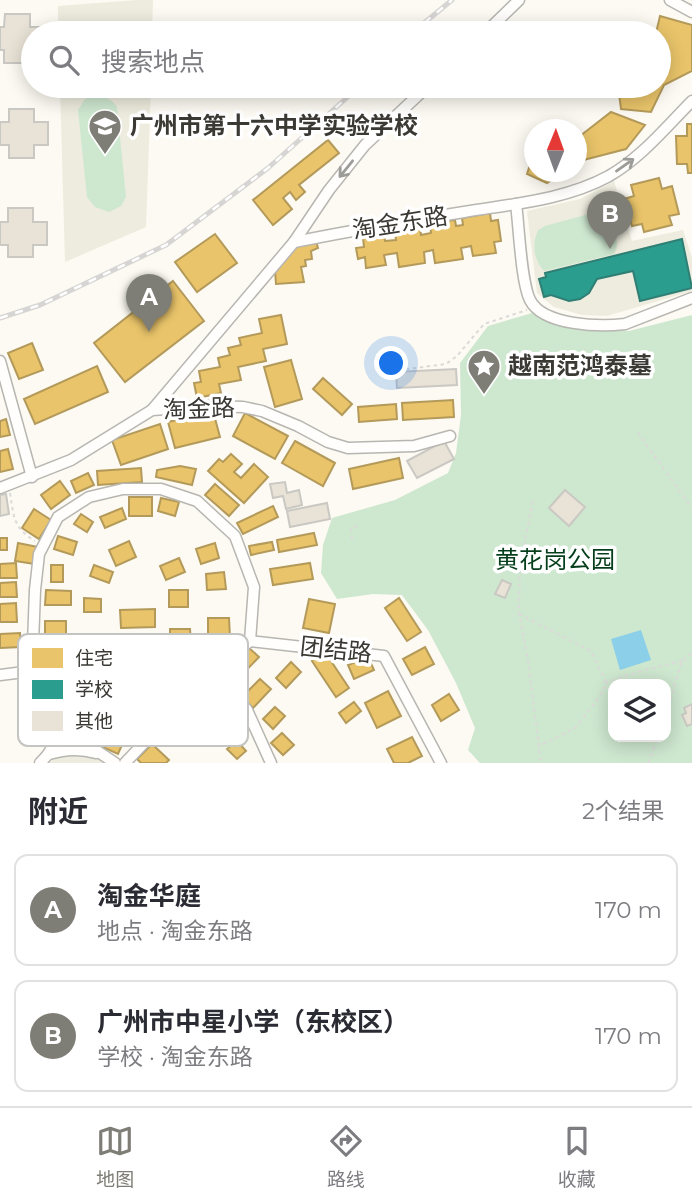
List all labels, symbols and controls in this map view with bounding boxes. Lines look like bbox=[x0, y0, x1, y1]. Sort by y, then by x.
search box bbox=[21, 21, 671, 98]
icon: search bbox=[45, 41, 83, 79]
text: 搜索地点 bbox=[101, 46, 205, 78]
school or university icon: 广州市第十六中学实验学校 bbox=[86, 107, 124, 156]
place label: 广州市第十六中学实验学校 bbox=[130, 111, 418, 140]
north arrow bbox=[524, 119, 587, 182]
one-way arrow bbox=[615, 158, 634, 172]
one-way arrow bbox=[338, 159, 354, 177]
pin: B bbox=[587, 191, 633, 249]
street label: 淘金东路 bbox=[350, 201, 450, 244]
pin: A bbox=[126, 274, 172, 332]
your location bbox=[374, 346, 408, 380]
place icon: 越南范鸿泰墓 bbox=[465, 347, 503, 396]
place label: 越南范鸿泰墓 bbox=[508, 351, 652, 380]
street label: 淘金路 bbox=[162, 393, 235, 424]
park label: 黄花岗公园 bbox=[495, 545, 615, 574]
street label: 团结路 bbox=[299, 631, 373, 668]
legend bbox=[18, 634, 248, 746]
text: 住宅 bbox=[75, 647, 113, 670]
text: 学校 bbox=[75, 678, 113, 701]
map controls bbox=[608, 679, 671, 742]
button: layers bbox=[608, 679, 671, 742]
text: 其他 bbox=[75, 710, 113, 733]
text: 附近 bbox=[28, 793, 88, 830]
text: 2个结果 bbox=[582, 797, 664, 825]
text: 淘金华庭 bbox=[97, 880, 201, 912]
text: A bbox=[44, 896, 62, 924]
text: 170 m bbox=[595, 896, 662, 924]
text: 地点 · 淘金东路 bbox=[97, 917, 253, 945]
text: 广州市中星小学（东校区） bbox=[97, 1006, 409, 1038]
text: B bbox=[44, 1022, 62, 1050]
text: 170 m bbox=[595, 1022, 662, 1050]
text: 学校 · 淘金东路 bbox=[97, 1043, 253, 1071]
tab: 地图 bbox=[96, 1122, 134, 1191]
tab: 路线 bbox=[327, 1122, 365, 1191]
tab: 收藏 bbox=[558, 1122, 596, 1191]

